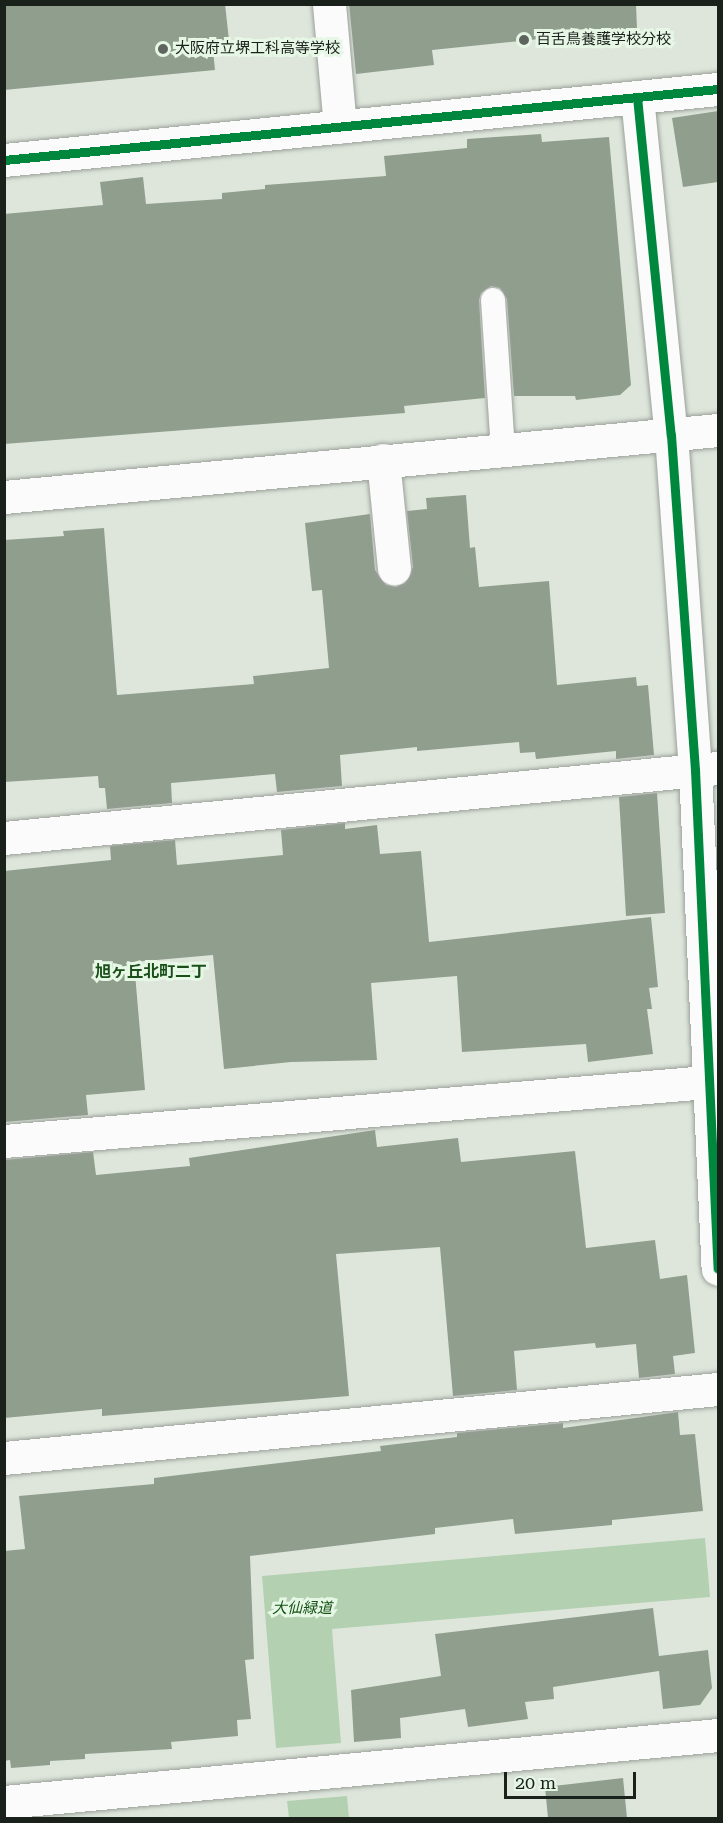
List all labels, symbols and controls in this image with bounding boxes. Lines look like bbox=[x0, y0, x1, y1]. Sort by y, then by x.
place label: 百舌鳥養護学校分校 bbox=[536, 31, 671, 49]
marker: 百舌鳥養護学校分校 bbox=[517, 33, 531, 47]
place label: 大阪府立堺工科高等学校 bbox=[175, 40, 340, 58]
marker: 大阪府立堺工科高等学校 bbox=[156, 42, 170, 56]
district label: 旭ヶ丘北町二丁 bbox=[95, 962, 207, 982]
park label: 大仙緑道 bbox=[272, 1600, 332, 1618]
scale bar bbox=[507, 1760, 639, 1798]
text: 20 m bbox=[515, 1772, 556, 1793]

